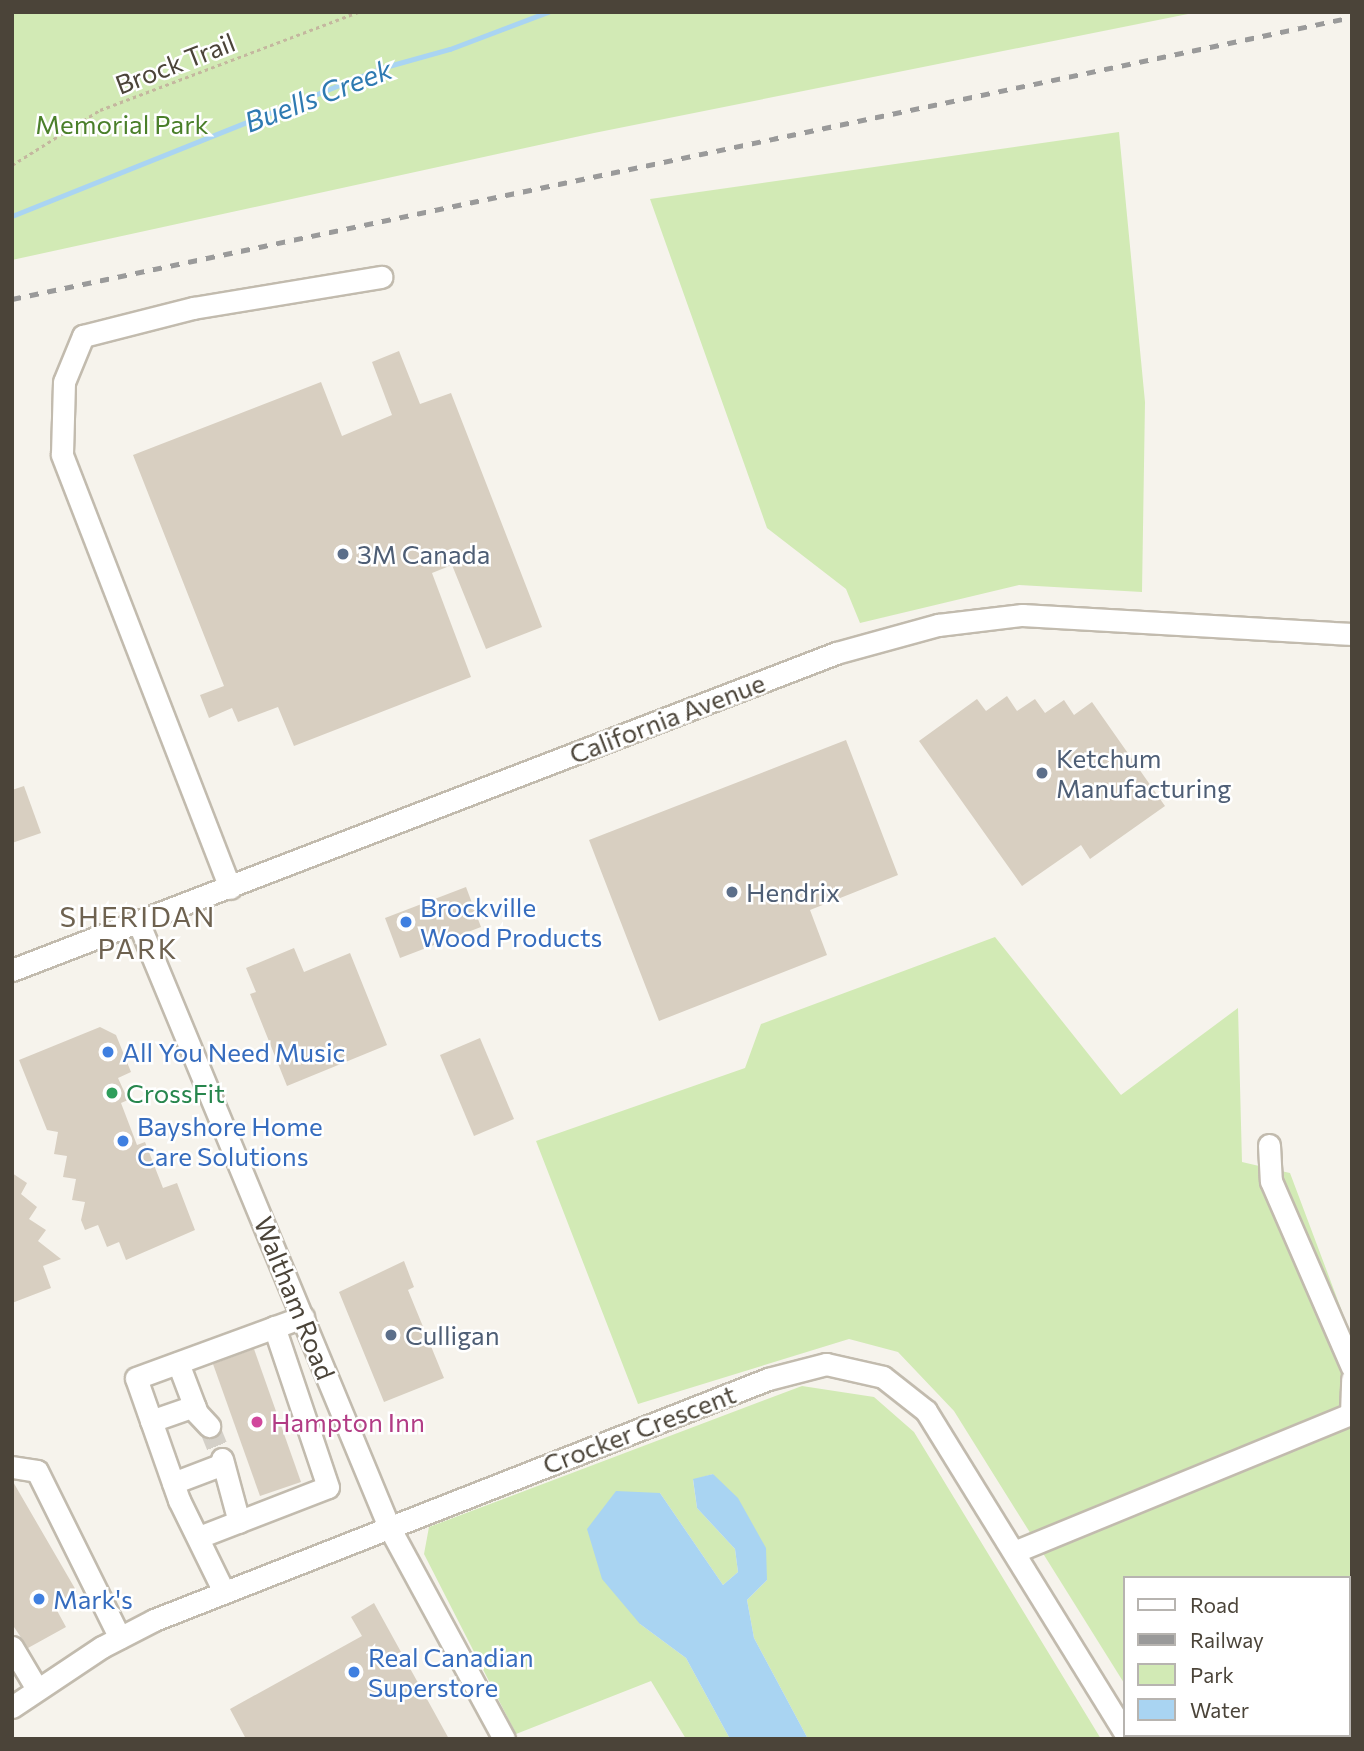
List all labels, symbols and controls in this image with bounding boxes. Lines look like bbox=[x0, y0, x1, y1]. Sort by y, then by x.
street label: Brock Trail bbox=[111, 26, 239, 100]
water label: Buells Creek bbox=[239, 51, 397, 139]
park label: Memorial Park bbox=[35, 108, 209, 140]
place label: 3M Canada bbox=[357, 538, 490, 570]
marker: 3M Canada bbox=[335, 546, 351, 562]
street label: California Avenue bbox=[565, 666, 769, 770]
place label: Ketchum Manufacturing bbox=[1056, 742, 1231, 804]
marker: Ketchum Manufacturing bbox=[1034, 765, 1050, 781]
place label: Hendrix bbox=[746, 876, 840, 908]
marker: Hendrix bbox=[724, 884, 740, 900]
place label: Brockville Wood Products bbox=[420, 891, 602, 953]
district label: SHERIDAN PARK bbox=[61, 899, 215, 965]
marker: Brockville Wood Products bbox=[398, 914, 414, 930]
place label: All You Need Music bbox=[122, 1036, 345, 1068]
marker: All You Need Music bbox=[100, 1044, 116, 1060]
place label: CrossFit bbox=[126, 1077, 225, 1109]
marker: CrossFit bbox=[104, 1085, 120, 1101]
place label: Bayshore Home Care Solutions bbox=[137, 1110, 323, 1172]
marker: Bayshore Home Care Solutions bbox=[115, 1133, 131, 1149]
street label: Waltham Road bbox=[248, 1212, 342, 1384]
place label: Culligan bbox=[405, 1319, 500, 1351]
marker: Culligan bbox=[383, 1327, 399, 1343]
street label: Crocker Crescent bbox=[538, 1378, 740, 1480]
place label: Hampton Inn bbox=[271, 1406, 425, 1438]
marker: Hampton Inn bbox=[249, 1414, 265, 1430]
legend bbox=[1122, 1576, 1350, 1737]
place label: Mark's bbox=[53, 1583, 133, 1615]
marker: Mark's bbox=[31, 1591, 47, 1607]
text: Road bbox=[1190, 1592, 1239, 1617]
text: Railway bbox=[1190, 1627, 1264, 1652]
place label: Real Canadian Superstore bbox=[368, 1641, 534, 1702]
text: Park bbox=[1190, 1662, 1234, 1687]
marker: Real Canadian Superstore bbox=[346, 1664, 362, 1680]
text: Water bbox=[1190, 1697, 1249, 1722]

